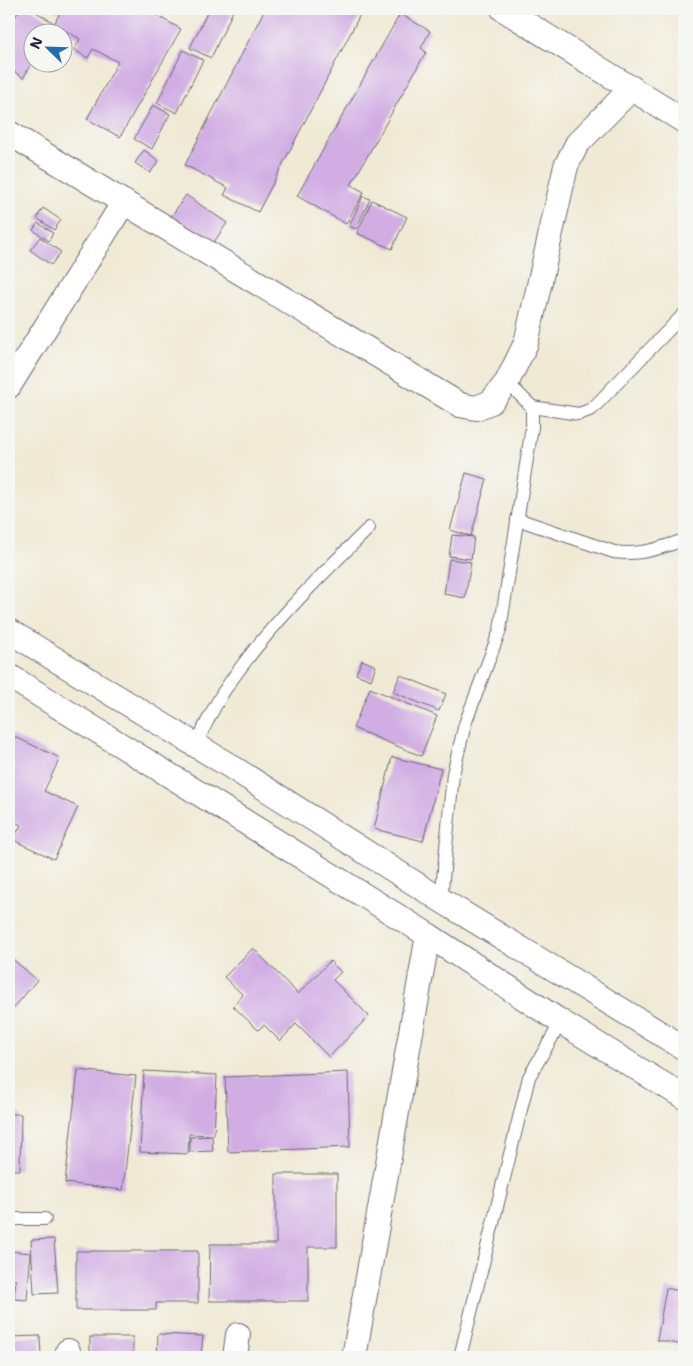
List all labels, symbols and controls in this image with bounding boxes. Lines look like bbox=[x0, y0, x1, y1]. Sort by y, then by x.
north arrow bbox=[22, 22, 72, 72]
text: N bbox=[26, 34, 46, 52]

